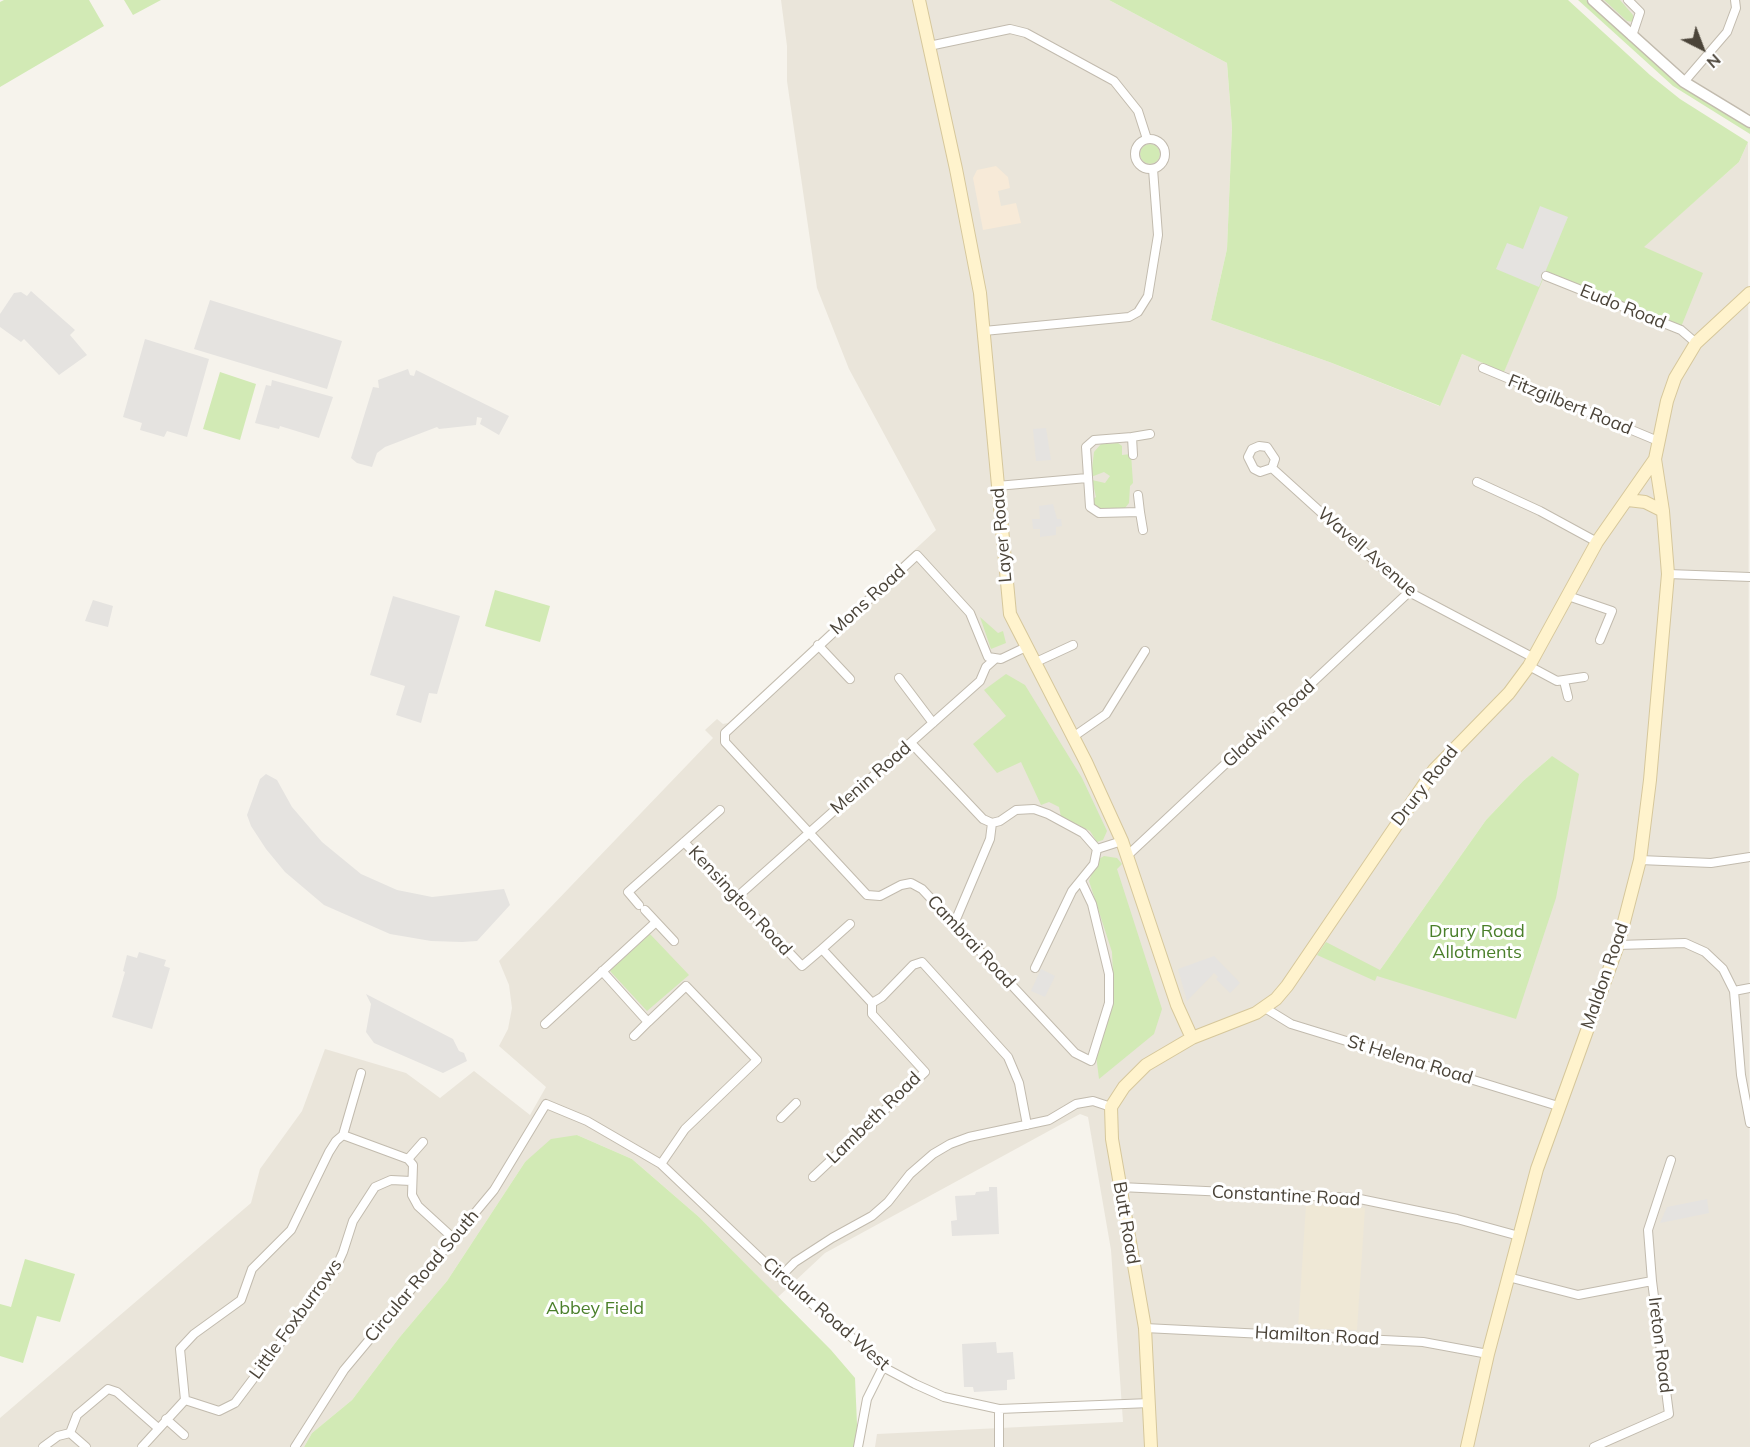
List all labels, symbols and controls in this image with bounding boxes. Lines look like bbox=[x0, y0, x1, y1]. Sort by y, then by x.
north arrow bbox=[1672, 18, 1732, 78]
text: N bbox=[1703, 50, 1725, 73]
street label: Eudo Road bbox=[1577, 280, 1669, 334]
street label: Fitzgilbert Road bbox=[1505, 370, 1635, 440]
street label: Layer Road bbox=[987, 487, 1017, 583]
street label: Wavell Avenue bbox=[1313, 503, 1421, 601]
street label: Mons Road bbox=[826, 561, 910, 639]
street label: Gladwin Road bbox=[1218, 676, 1320, 772]
street label: Menin Road bbox=[826, 737, 916, 819]
street label: Drury Road bbox=[1387, 742, 1463, 830]
street label: Kensington Road bbox=[684, 842, 796, 960]
street label: Cambrai Road bbox=[922, 891, 1020, 993]
street label: Maldon Road bbox=[1577, 920, 1633, 1032]
park label: Drury Road Allotments bbox=[1429, 921, 1525, 964]
street label: St Helena Road bbox=[1345, 1031, 1475, 1089]
street label: Lambeth Road bbox=[822, 1068, 926, 1168]
street label: Butt Road bbox=[1108, 1180, 1144, 1266]
street label: Constantine Road bbox=[1211, 1181, 1361, 1211]
street label: Circular Road South bbox=[360, 1205, 484, 1347]
street label: Circular Road West bbox=[758, 1253, 894, 1375]
street label: Little Foxburrows bbox=[245, 1255, 347, 1383]
street label: Ireton Road bbox=[1643, 1296, 1677, 1394]
park label: Abbey Field bbox=[546, 1298, 644, 1320]
street label: Hamilton Road bbox=[1254, 1322, 1380, 1350]

